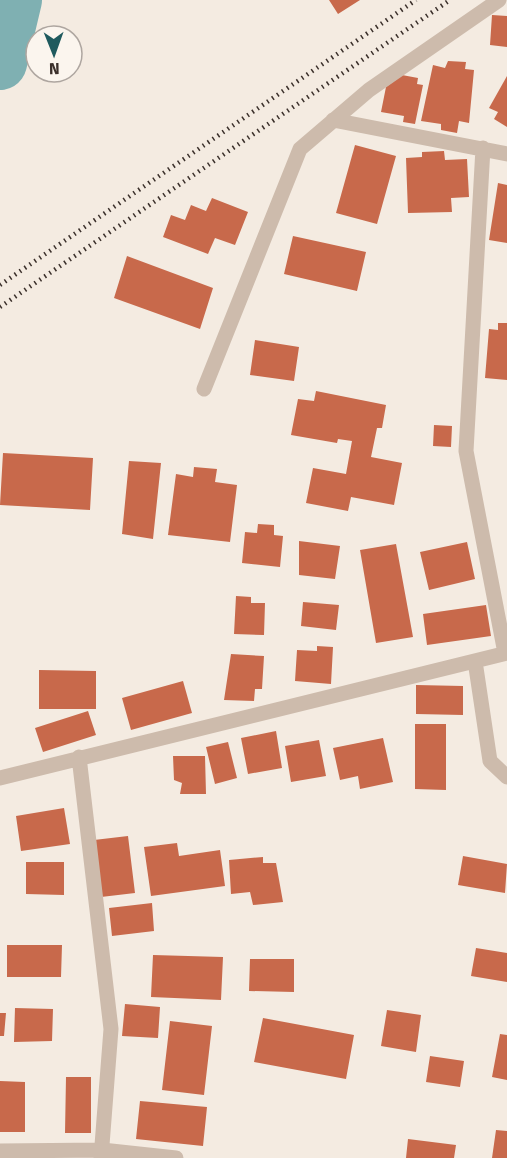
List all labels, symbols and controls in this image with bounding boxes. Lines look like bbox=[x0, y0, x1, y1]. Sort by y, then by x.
north arrow bbox=[24, 24, 84, 84]
text: N bbox=[49, 59, 60, 78]

